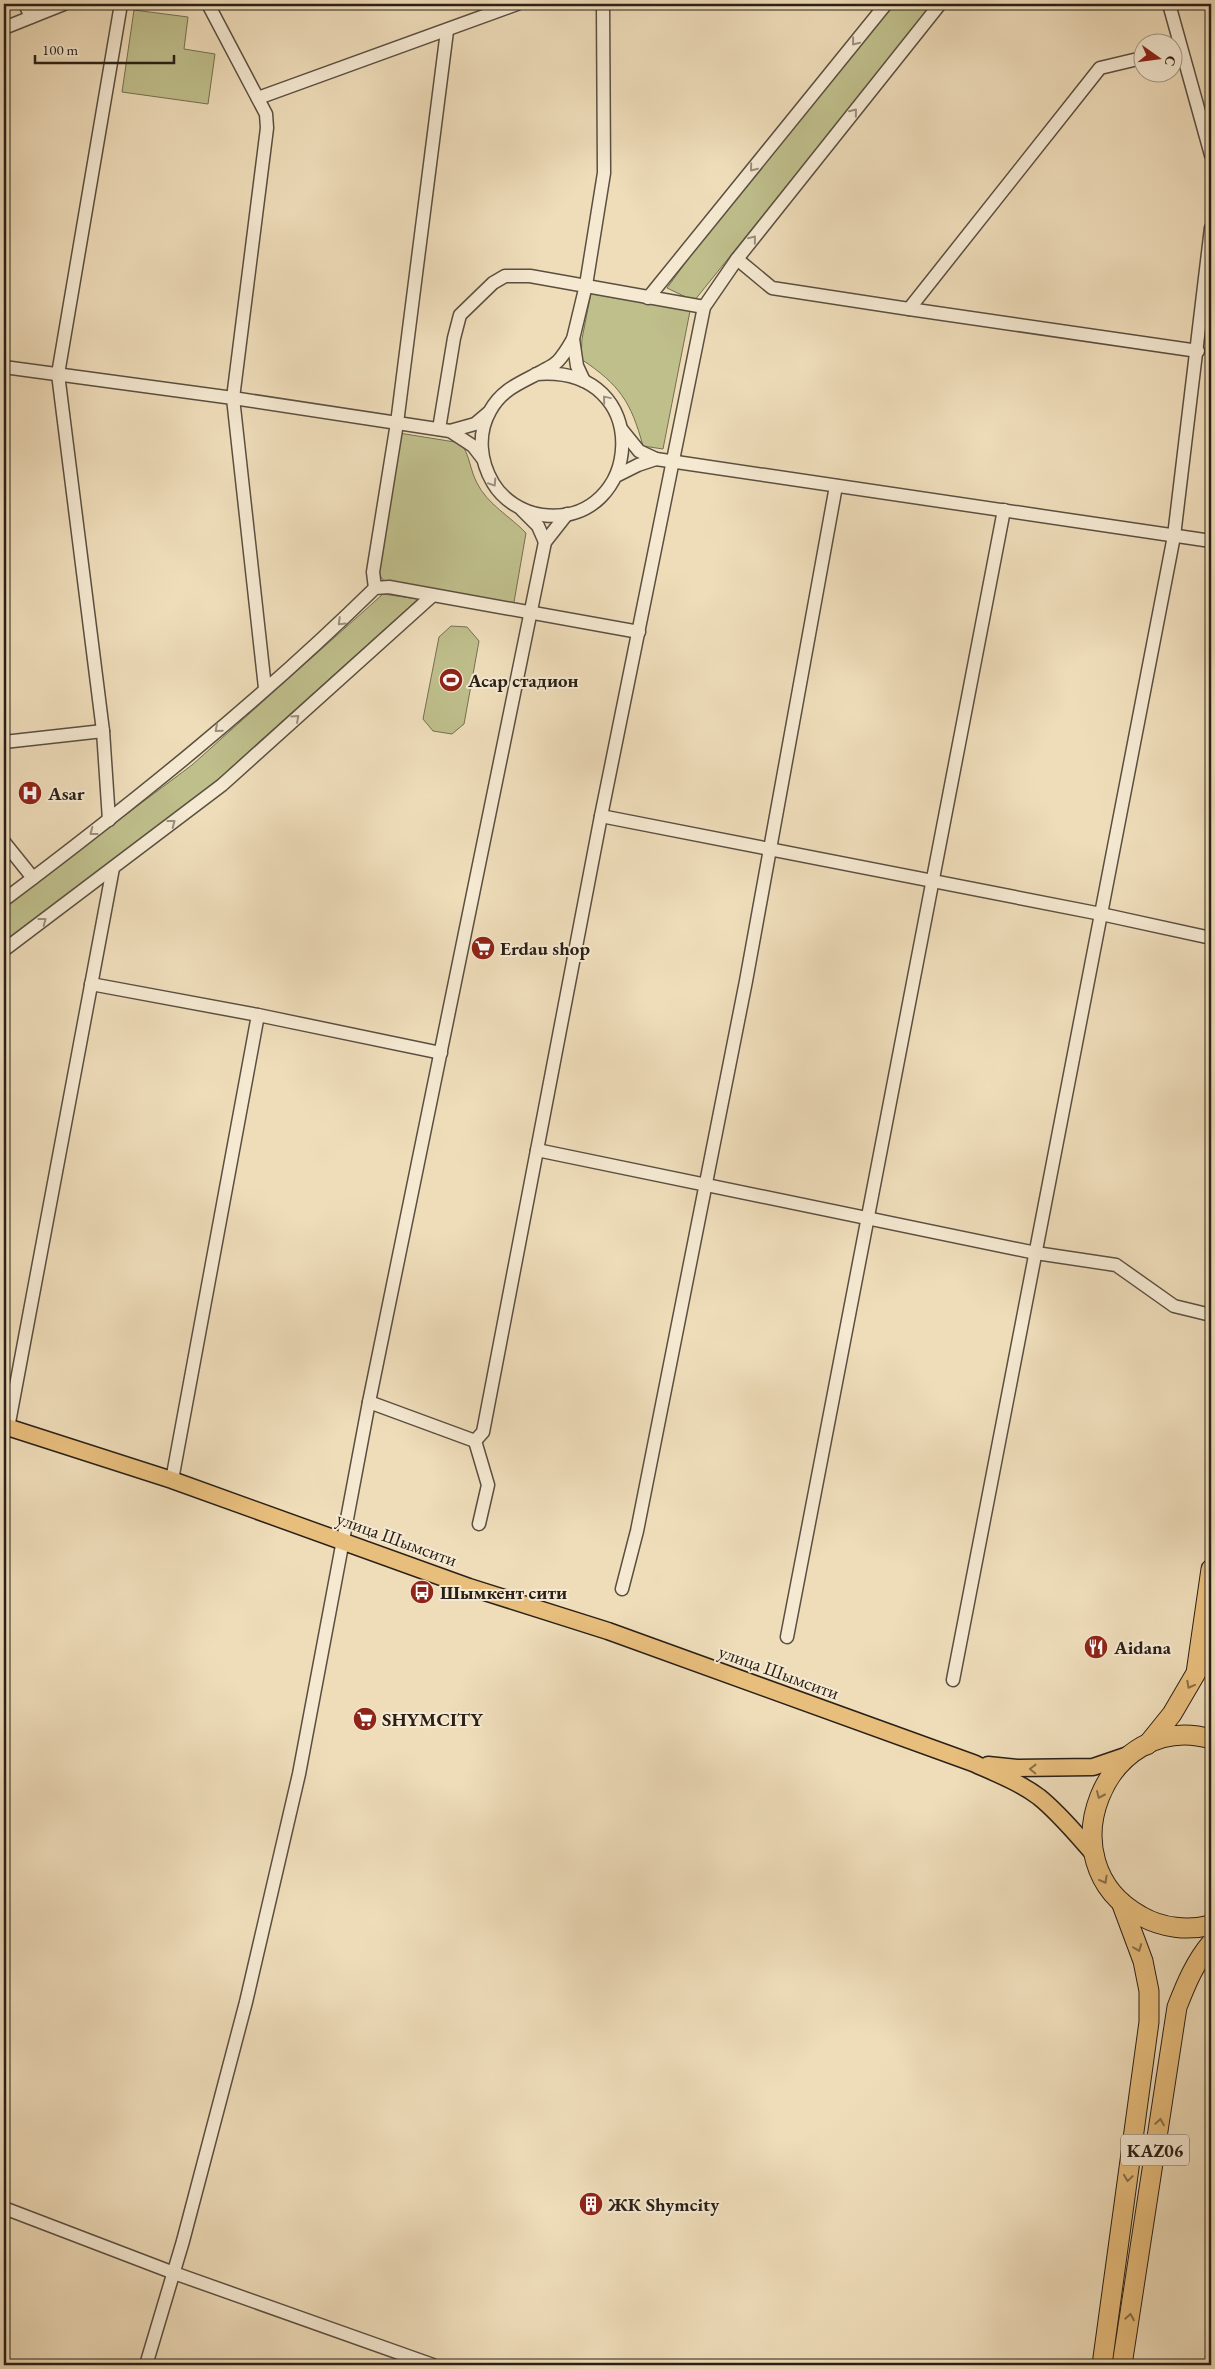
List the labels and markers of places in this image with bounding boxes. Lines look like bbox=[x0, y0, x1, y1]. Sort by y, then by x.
sports icon: Асар стадион bbox=[438, 667, 464, 693]
place label: Асар стадион bbox=[467, 668, 579, 693]
hospital icon: Asar bbox=[17, 780, 43, 806]
place label: Asar bbox=[47, 781, 85, 806]
supermarket icon: Erdau shop bbox=[470, 935, 496, 961]
place label: Erdau shop bbox=[500, 936, 590, 961]
bus stop icon: Шымкент сити bbox=[409, 1579, 435, 1605]
place label: Шымкент сити bbox=[440, 1580, 567, 1605]
restaurant icon: Aidana bbox=[1083, 1634, 1109, 1660]
place label: Aidana bbox=[1113, 1635, 1172, 1660]
supermarket icon: SHYMCITY bbox=[352, 1706, 378, 1732]
place label: SHYMCITY bbox=[382, 1707, 483, 1732]
building icon: ЖК Shymcity bbox=[578, 2191, 604, 2217]
place label: ЖК Shymcity bbox=[607, 2192, 720, 2217]

